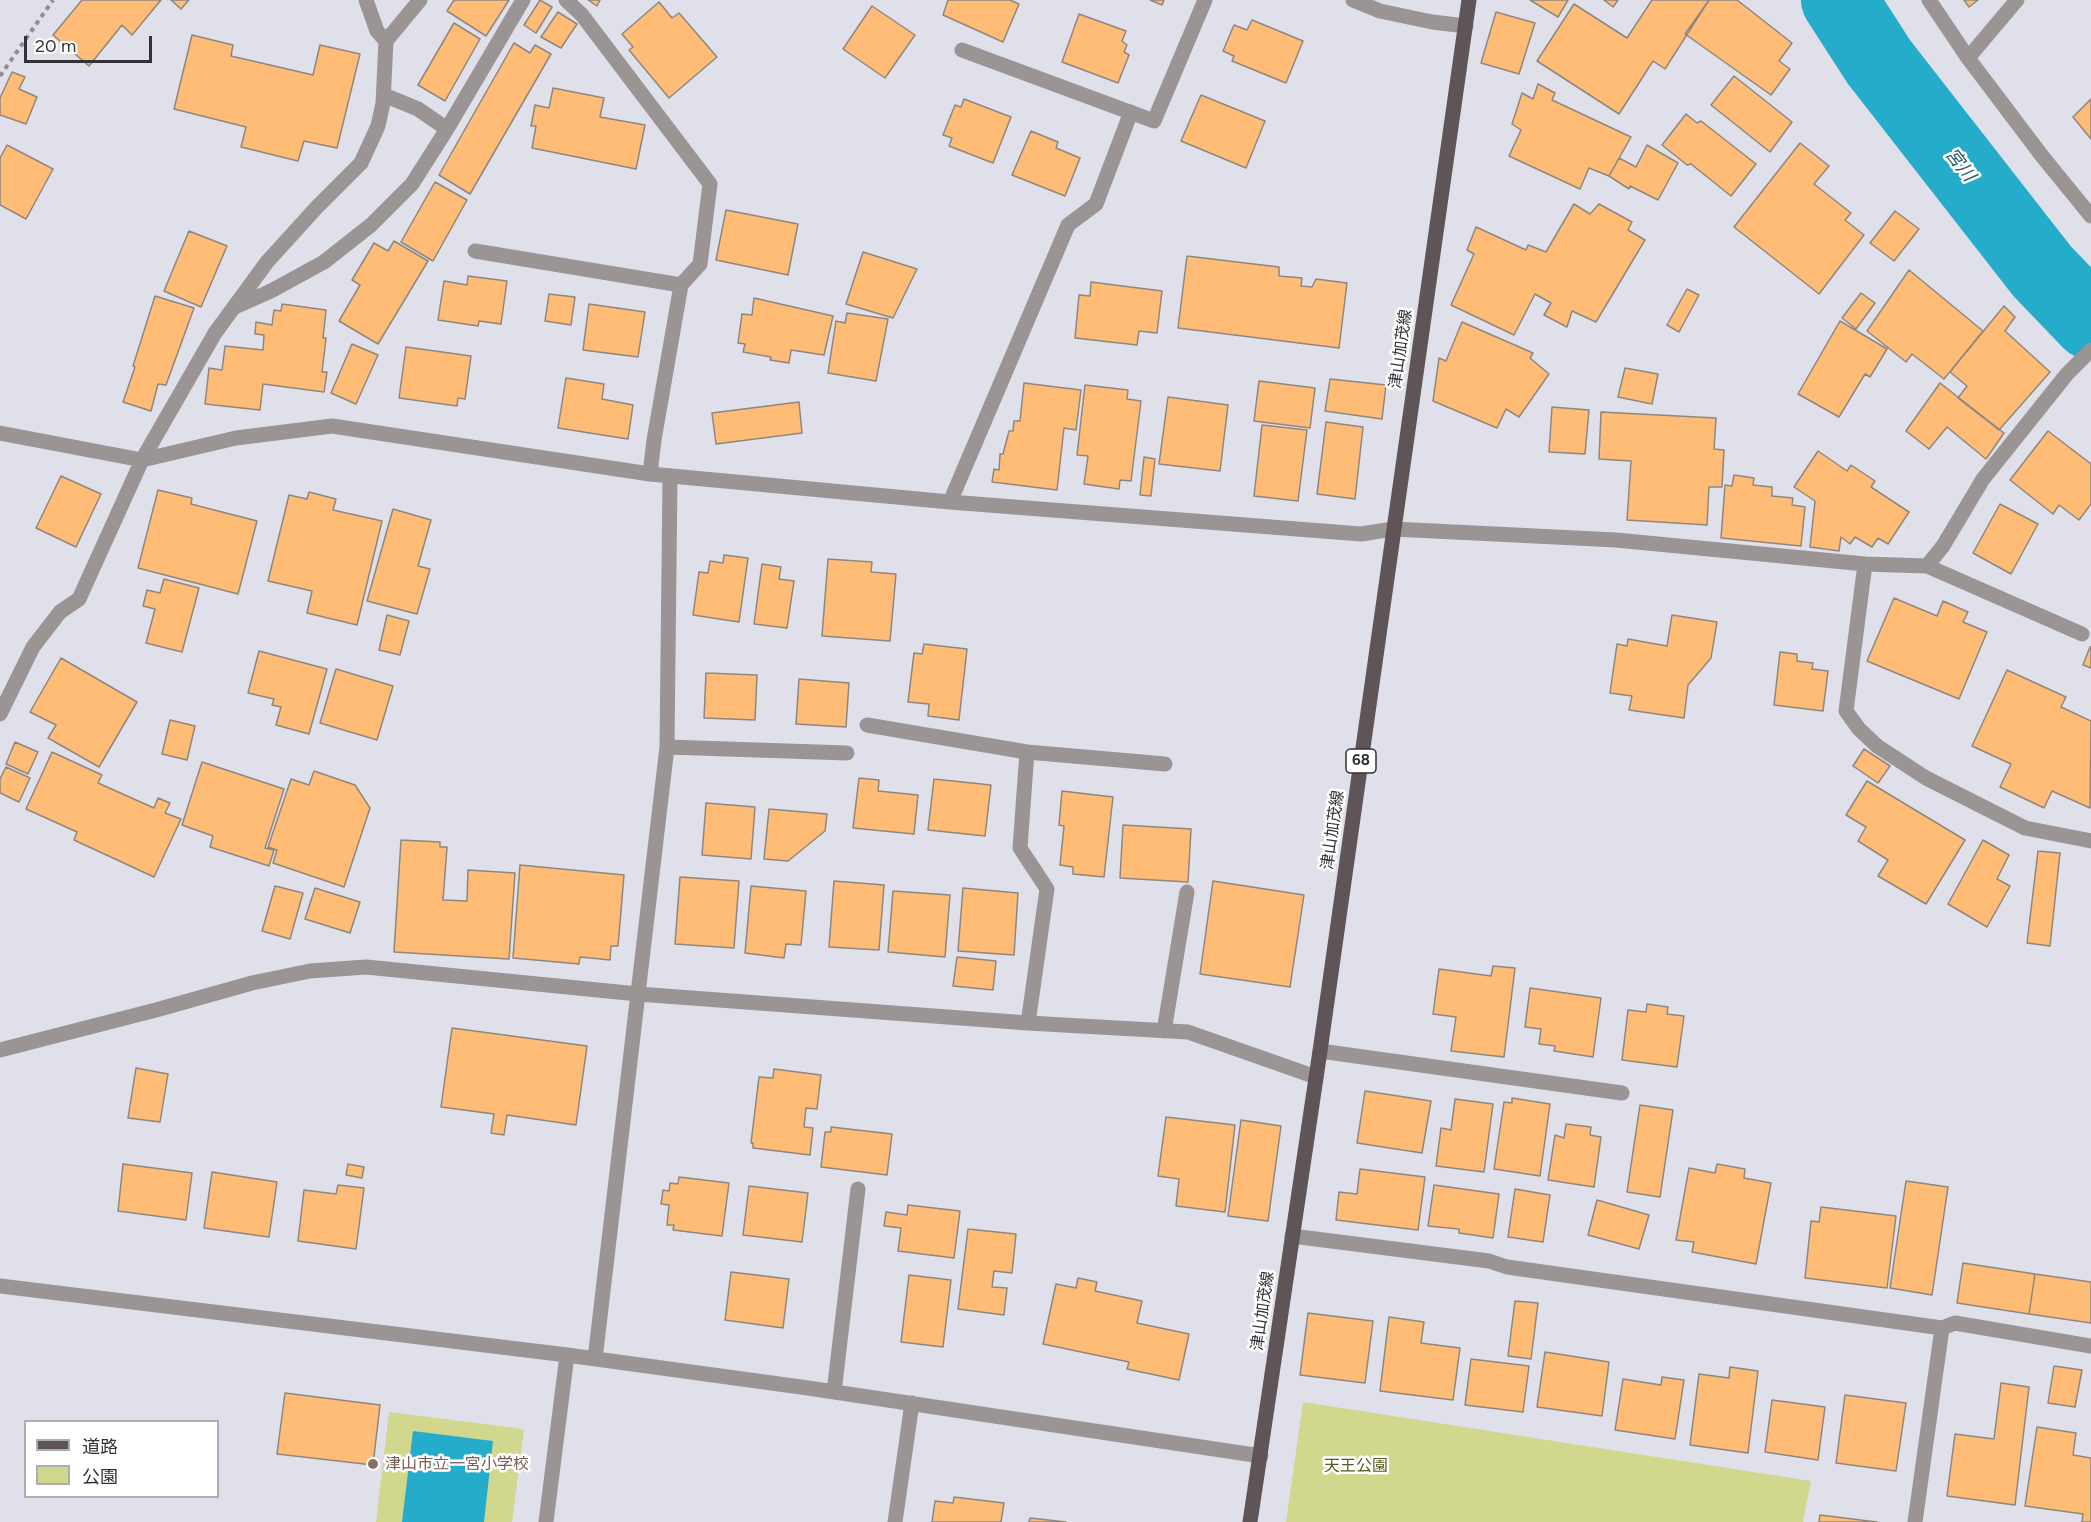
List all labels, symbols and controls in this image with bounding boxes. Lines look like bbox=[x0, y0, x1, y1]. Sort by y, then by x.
scale bar bbox=[27, 24, 154, 62]
text: 20 m bbox=[35, 35, 76, 57]
water label: 宮川 bbox=[1940, 144, 1980, 186]
street label: 津山加茂線 bbox=[1386, 308, 1416, 390]
road number: 68 bbox=[1346, 749, 1376, 773]
street label: 津山加茂線 bbox=[1318, 789, 1348, 871]
street label: 津山加茂線 bbox=[1248, 1270, 1278, 1352]
legend bbox=[24, 1420, 219, 1498]
text: 道路 bbox=[82, 1436, 118, 1458]
place label: 津山市立一宮小学校 bbox=[385, 1454, 529, 1474]
park label: 天王公園 bbox=[1324, 1456, 1388, 1476]
marker: 津山市立一宮小学校 bbox=[366, 1457, 380, 1471]
text: 公園 bbox=[82, 1466, 118, 1488]

